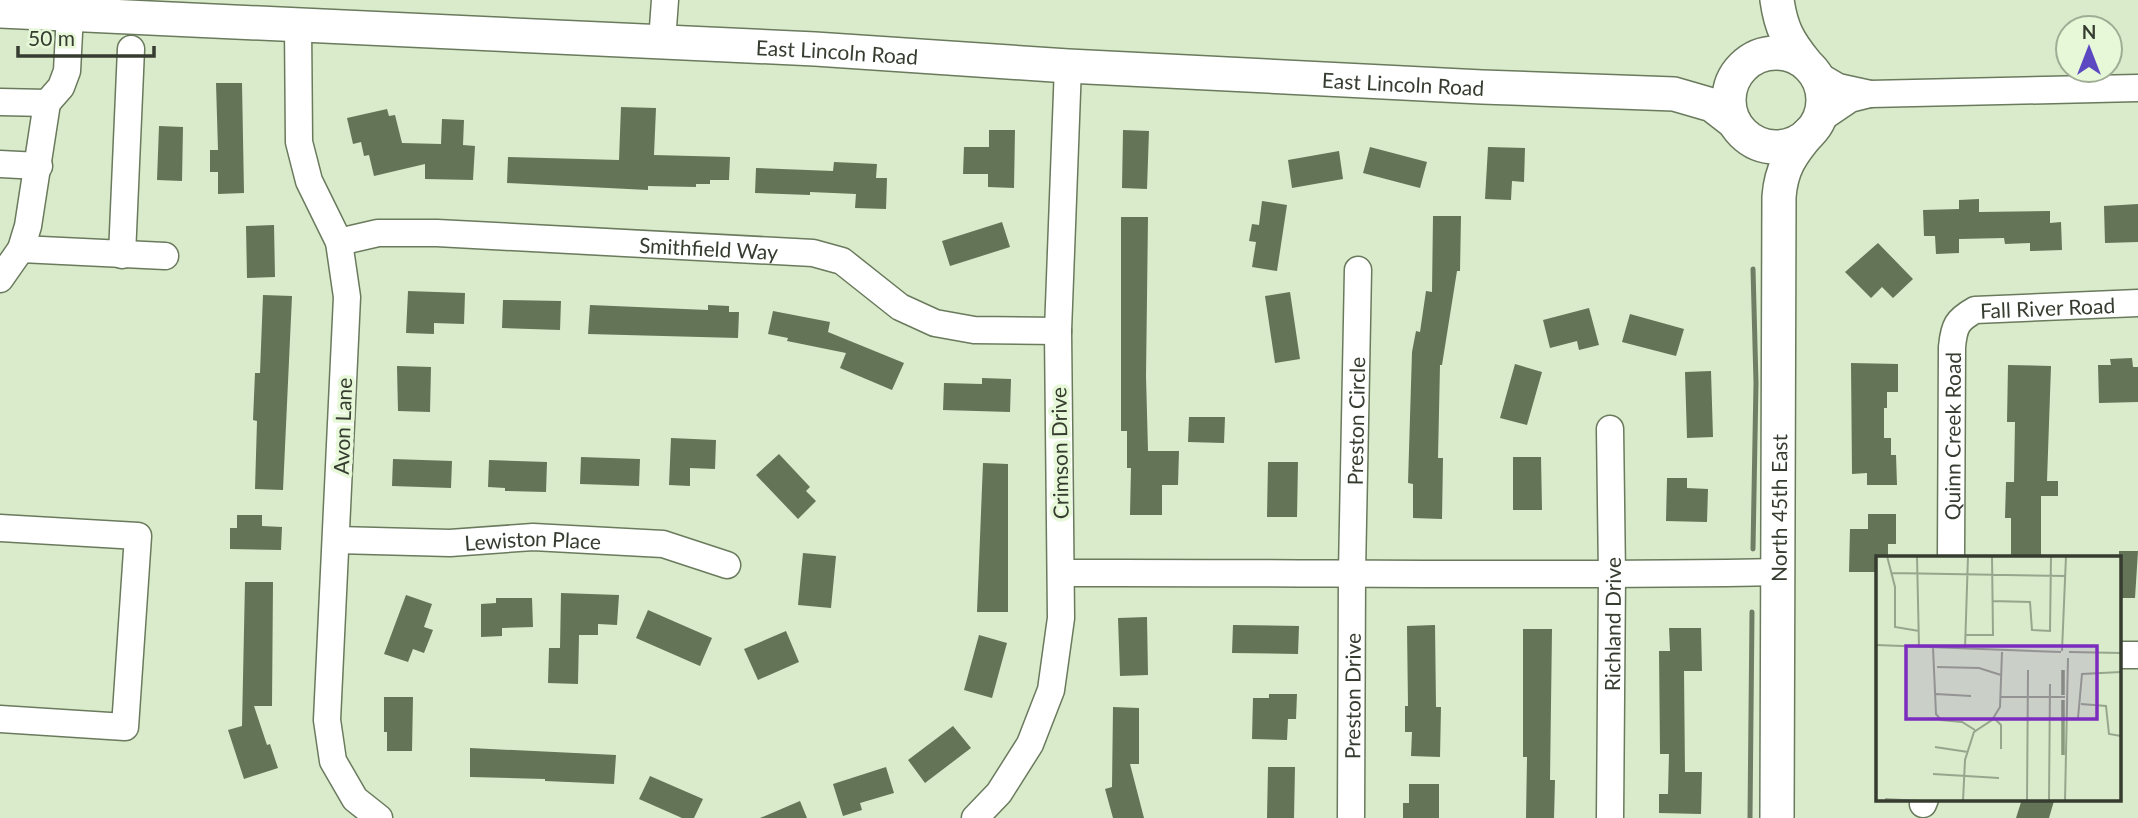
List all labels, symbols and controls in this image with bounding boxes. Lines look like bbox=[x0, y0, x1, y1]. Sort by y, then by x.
scale bar bbox=[18, 14, 154, 58]
north arrow bbox=[2054, 14, 2124, 84]
text: N bbox=[2082, 20, 2096, 43]
text: 50 m bbox=[28, 25, 75, 50]
street label: East Lincoln Road bbox=[755, 34, 919, 68]
street label: East Lincoln Road bbox=[1321, 66, 1485, 100]
street label: Smithfield Way bbox=[638, 231, 779, 264]
street label: Fall River Road bbox=[1980, 291, 2116, 322]
street label: Quinn Creek Road bbox=[1939, 352, 1964, 520]
street label: Preston Circle bbox=[1341, 356, 1369, 486]
street label: Avon Lane bbox=[328, 377, 356, 475]
street label: Crimson Drive bbox=[1045, 387, 1073, 519]
street label: North 45th East bbox=[1765, 433, 1791, 582]
street label: Lewiston Place bbox=[463, 524, 602, 554]
inset map bbox=[1876, 556, 2120, 800]
street label: Richland Drive bbox=[1599, 557, 1625, 691]
street label: Preston Drive bbox=[1339, 633, 1364, 759]

